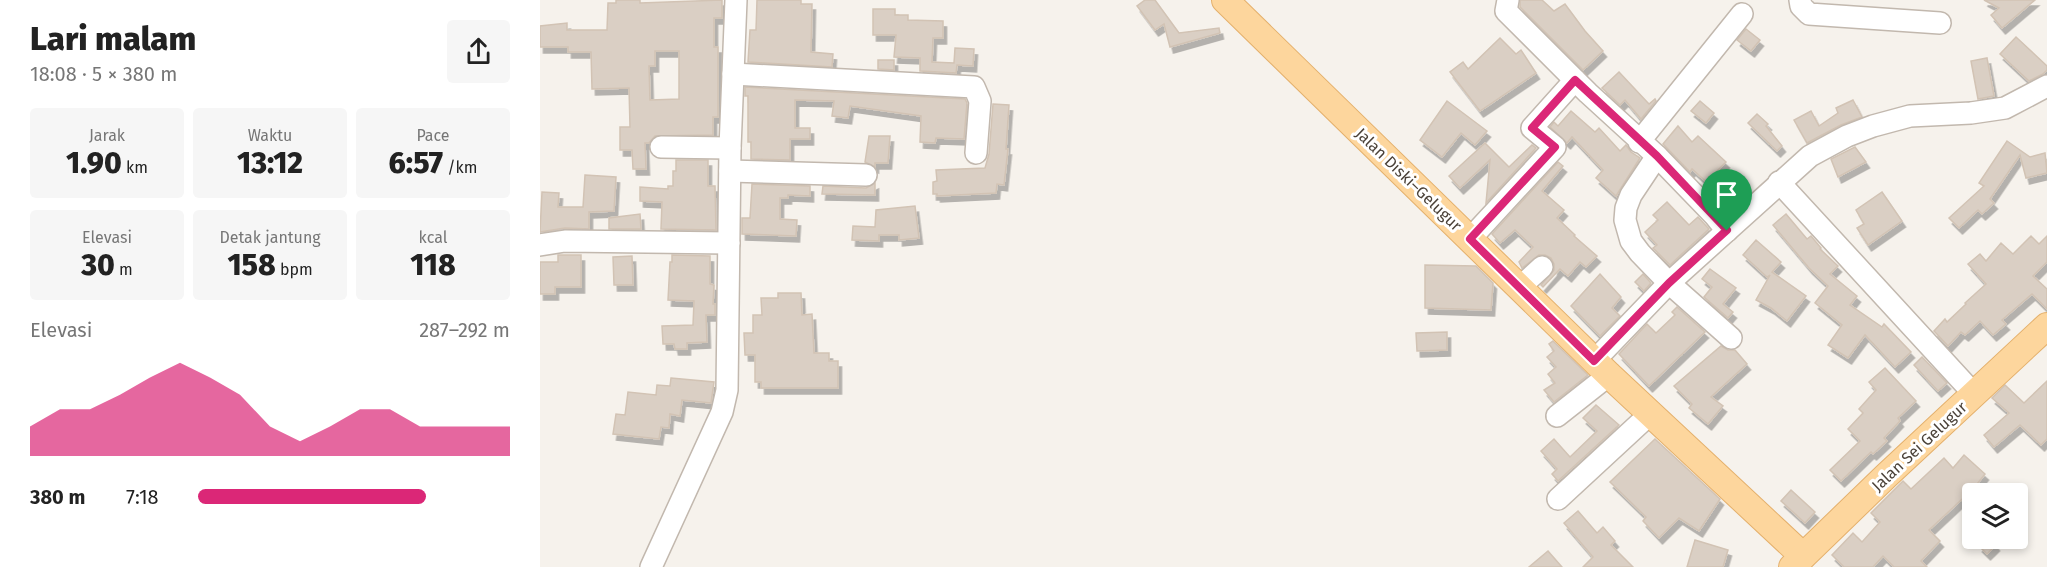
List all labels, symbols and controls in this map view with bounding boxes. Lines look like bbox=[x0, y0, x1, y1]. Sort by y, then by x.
text: Lari malam bbox=[30, 19, 196, 59]
button: share bbox=[447, 20, 510, 83]
text: 18:08 · 5 × 380 m bbox=[30, 62, 177, 86]
street label: Jalan Diski–Gelugur bbox=[1352, 124, 1466, 235]
text: Jarak bbox=[89, 126, 125, 145]
text: Waktu bbox=[248, 126, 292, 145]
text: Pace bbox=[416, 126, 450, 145]
text: 1.90 bbox=[66, 145, 122, 181]
text: 13:12 bbox=[237, 145, 303, 181]
text: 6:57 bbox=[389, 145, 443, 181]
text: km bbox=[122, 158, 148, 177]
text: /km bbox=[443, 158, 477, 177]
pin bbox=[1701, 169, 1752, 231]
icon: arrive bbox=[1710, 178, 1743, 211]
text: Elevasi bbox=[82, 228, 132, 247]
text: Detak jantung bbox=[219, 228, 321, 247]
text: kcal bbox=[419, 228, 447, 247]
text: 30 bbox=[81, 247, 115, 283]
text: 158 bbox=[227, 247, 276, 283]
text: 118 bbox=[410, 247, 456, 283]
text: m bbox=[115, 260, 133, 279]
text: bpm bbox=[276, 260, 313, 279]
text: Elevasi bbox=[30, 318, 92, 342]
text: 287–292 m bbox=[419, 318, 510, 342]
street label: Jalan Sei Gelugur bbox=[1868, 397, 1971, 495]
map controls bbox=[1962, 483, 2028, 549]
button: layers bbox=[1962, 483, 2028, 549]
text: 380 m bbox=[30, 485, 85, 509]
text: 7:18 bbox=[126, 485, 159, 509]

